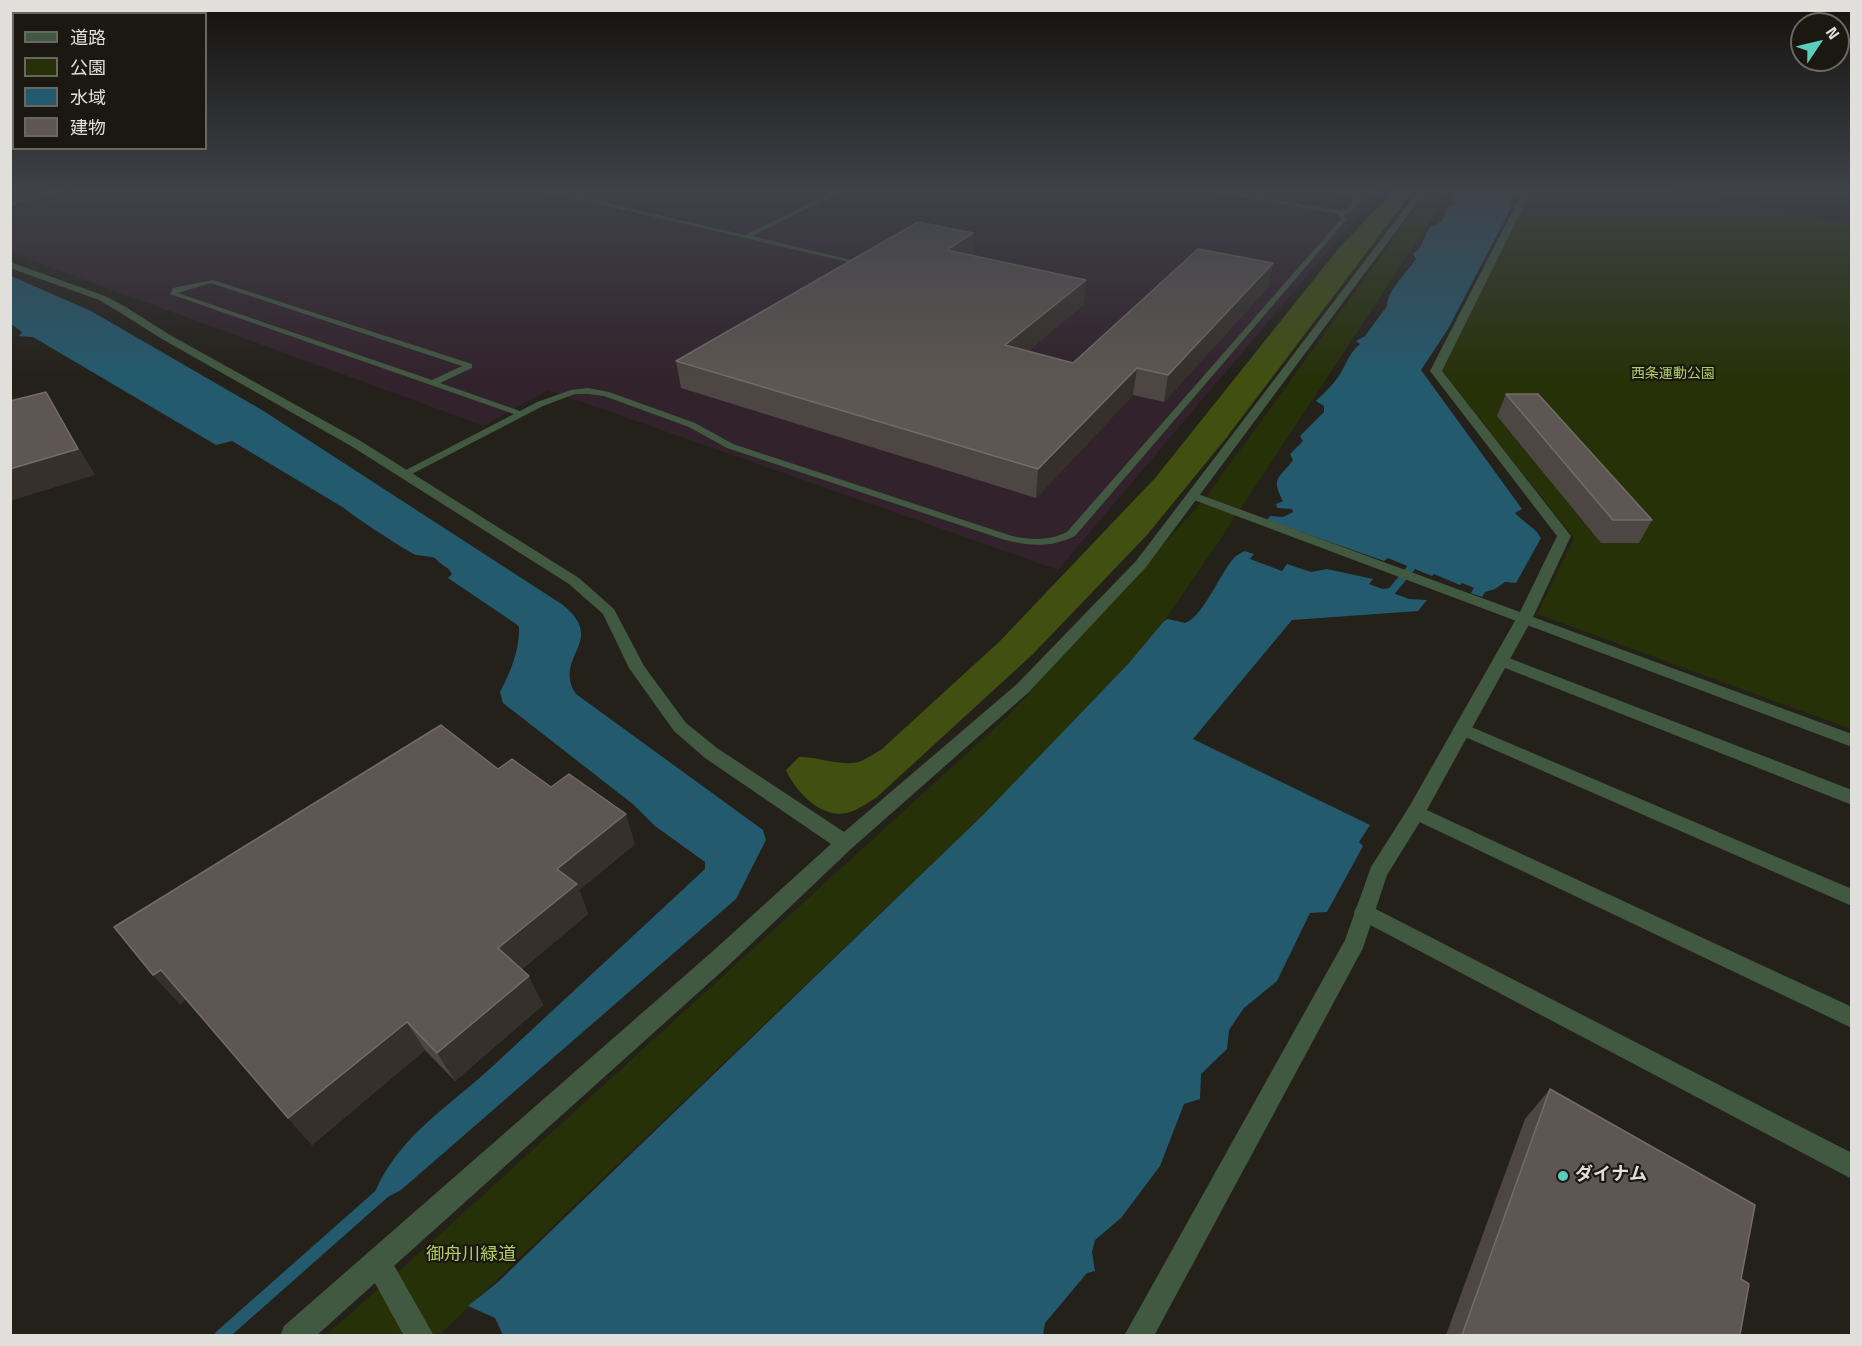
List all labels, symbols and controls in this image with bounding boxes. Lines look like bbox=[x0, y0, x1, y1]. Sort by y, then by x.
legend bbox=[12, 12, 207, 150]
north arrow bbox=[1790, 12, 1850, 72]
text: N bbox=[1820, 21, 1846, 44]
text: 道路 bbox=[70, 24, 106, 51]
text: 公園 bbox=[70, 54, 106, 81]
text: 水域 bbox=[70, 84, 106, 111]
text: 建物 bbox=[70, 114, 106, 141]
park label: 西条運動公園 bbox=[1631, 367, 1715, 383]
place label: ダイナム bbox=[1575, 1165, 1647, 1187]
marker: ダイナム bbox=[1556, 1169, 1570, 1183]
park label: 御舟川緑道 bbox=[426, 1245, 516, 1267]

